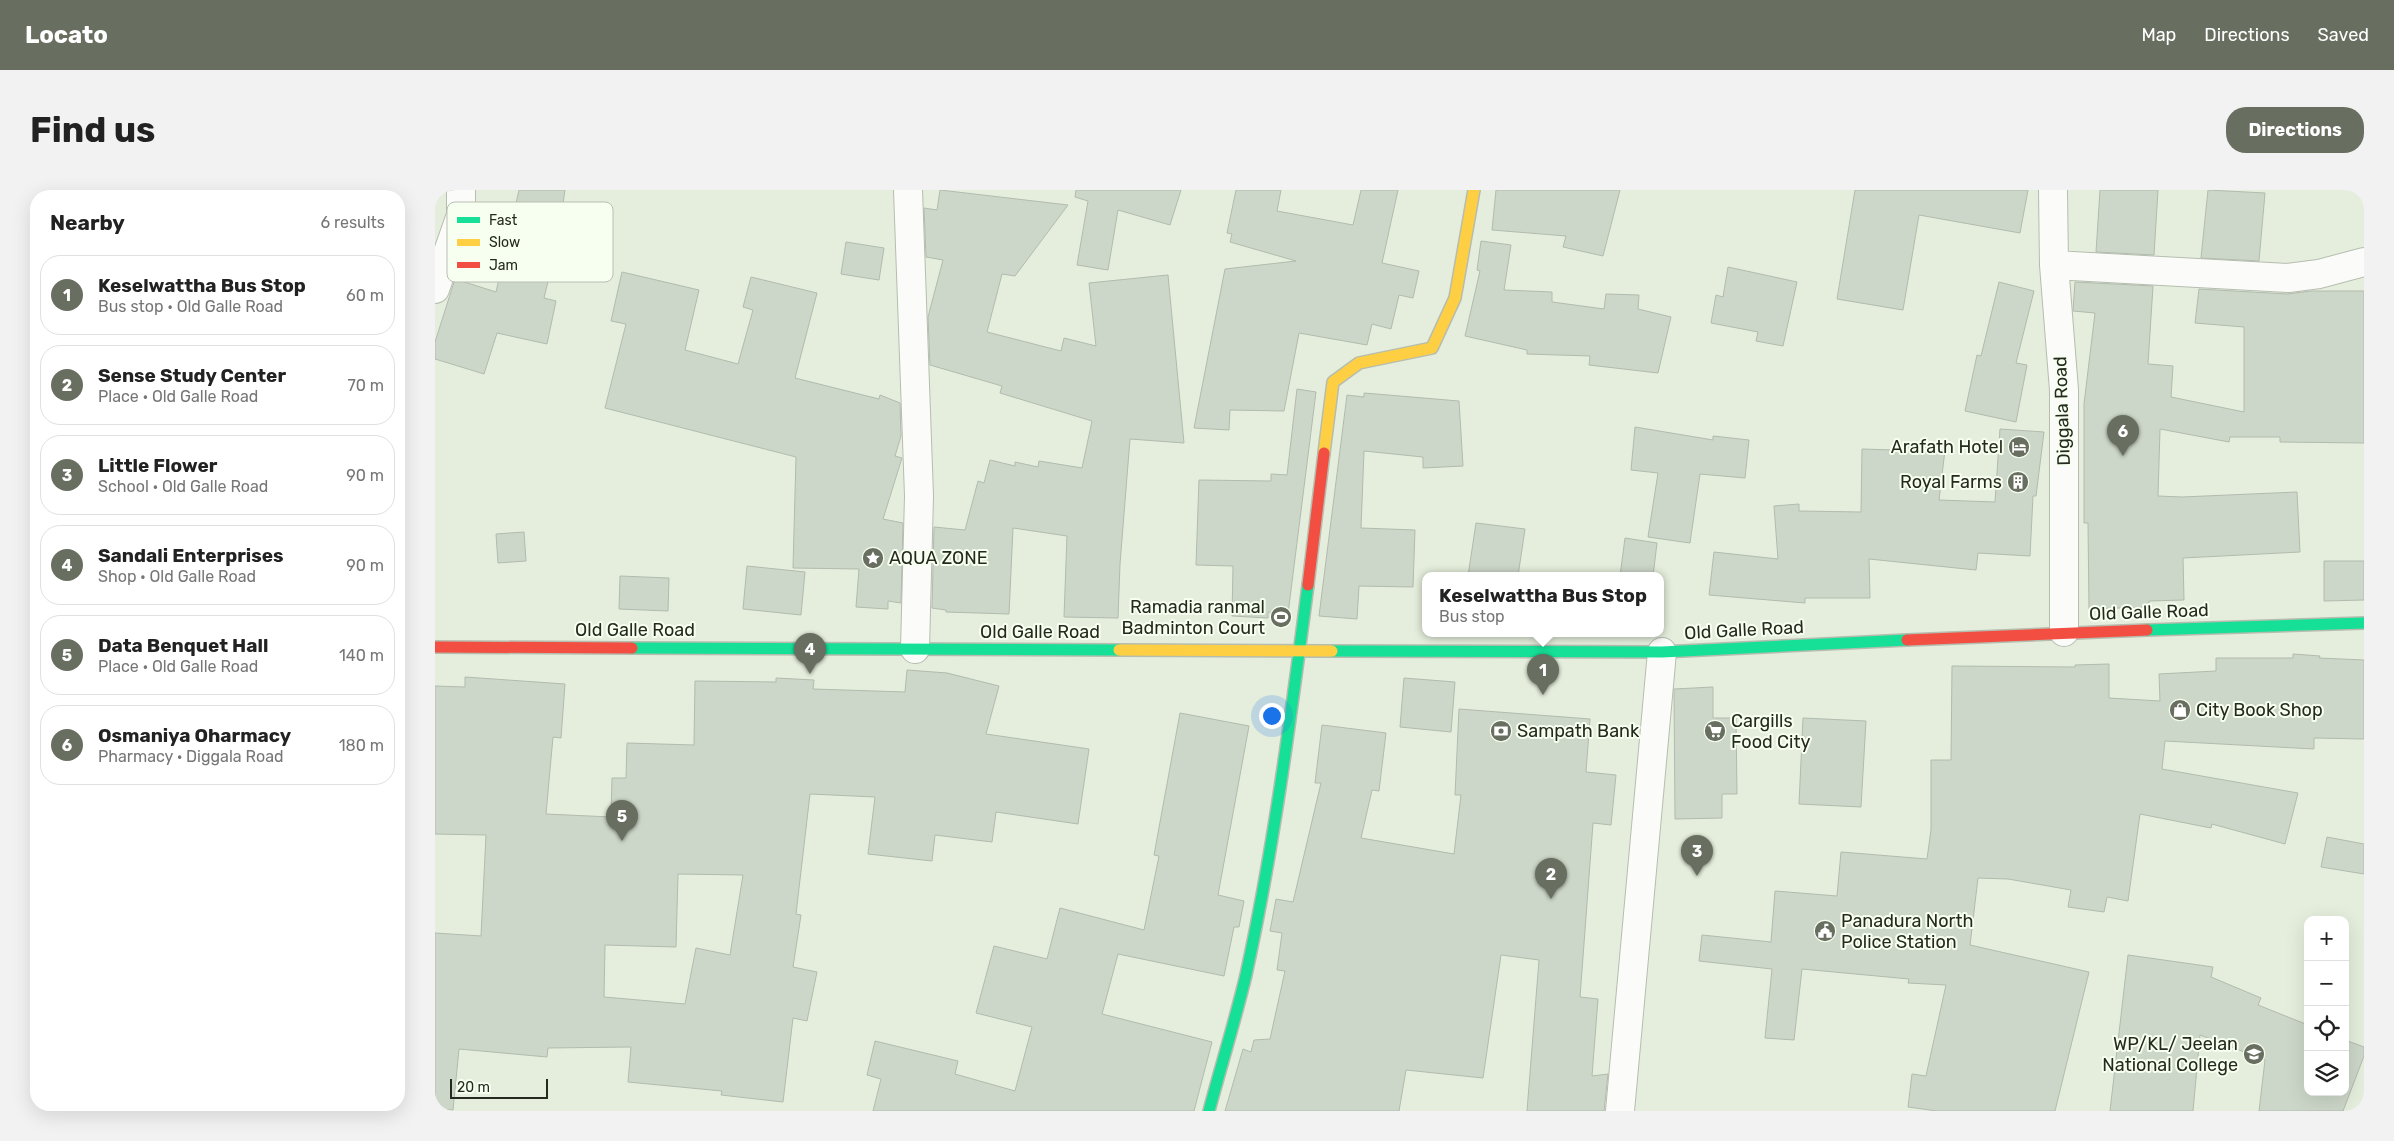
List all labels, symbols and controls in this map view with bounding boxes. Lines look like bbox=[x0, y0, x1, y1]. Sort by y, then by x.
text: Locato bbox=[25, 21, 108, 49]
text: Map bbox=[2141, 24, 2176, 46]
text: Directions bbox=[2204, 24, 2290, 46]
text: Saved bbox=[2318, 24, 2369, 46]
button: Directions bbox=[2226, 107, 2364, 153]
text: Find us bbox=[30, 109, 155, 151]
legend bbox=[447, 202, 613, 282]
text: Nearby bbox=[50, 210, 125, 235]
text: Fast bbox=[489, 212, 518, 229]
text: 6 results bbox=[320, 213, 385, 232]
text: Slow bbox=[489, 234, 520, 251]
text: Jam bbox=[489, 257, 518, 274]
text: Keselwattha Bus Stop bbox=[98, 274, 306, 297]
text: 1 bbox=[63, 286, 71, 305]
text: 60 m bbox=[346, 286, 384, 305]
text: Bus stop · Old Galle Road bbox=[98, 297, 283, 316]
street label: Diggala Road bbox=[2049, 356, 2075, 466]
text: Sense Study Center bbox=[98, 364, 286, 387]
text: 2 bbox=[62, 376, 72, 395]
text: 70 m bbox=[347, 376, 384, 395]
text: Place · Old Galle Road bbox=[98, 387, 258, 406]
pin: 6 bbox=[2107, 415, 2139, 456]
hotel icon: Arafath Hotel bbox=[2007, 435, 2031, 459]
place label: Arafath Hotel bbox=[1891, 436, 2003, 458]
text: Little Flower bbox=[98, 454, 217, 477]
text: 3 bbox=[62, 466, 72, 485]
text: 90 m bbox=[346, 466, 384, 485]
building icon: Royal Farms bbox=[2006, 470, 2030, 494]
place label: Royal Farms bbox=[1900, 471, 2002, 493]
text: School · Old Galle Road bbox=[98, 477, 268, 496]
text: Sandali Enterprises bbox=[98, 544, 284, 567]
place icon: AQUA ZONE bbox=[861, 546, 885, 570]
place label: AQUA ZONE bbox=[889, 547, 988, 569]
text: 4 bbox=[62, 556, 72, 575]
text: 90 m bbox=[346, 556, 384, 575]
text: Shop · Old Galle Road bbox=[98, 567, 256, 586]
popup bbox=[1422, 572, 1664, 637]
text: Keselwattha Bus Stop bbox=[1439, 584, 1647, 607]
place label: Ramadia ranmal Badminton Court bbox=[1121, 596, 1265, 639]
street label: Old Galle Road bbox=[2089, 599, 2209, 625]
sports icon: Ramadia ranmal Badminton Court bbox=[1269, 605, 1293, 629]
text: Bus stop bbox=[1439, 607, 1505, 626]
street label: Old Galle Road bbox=[1684, 616, 1804, 644]
street label: Old Galle Road bbox=[575, 619, 695, 641]
street label: Old Galle Road bbox=[980, 621, 1100, 643]
pin: 4 bbox=[794, 633, 826, 674]
text: Data Benquet Hall bbox=[98, 634, 268, 657]
text: 5 bbox=[62, 646, 72, 665]
text: 140 m bbox=[339, 646, 384, 665]
pin: 1 bbox=[1527, 654, 1559, 695]
text: Place · Old Galle Road bbox=[98, 657, 258, 676]
shop icon: City Book Shop bbox=[2168, 698, 2192, 722]
place label: City Book Shop bbox=[2196, 699, 2323, 721]
your location bbox=[1259, 703, 1285, 729]
place label: Cargills Food City bbox=[1731, 710, 1810, 753]
bank icon: Sampath Bank bbox=[1489, 719, 1513, 743]
supermarket icon: Cargills Food City bbox=[1703, 719, 1727, 743]
place label: Sampath Bank bbox=[1517, 720, 1640, 742]
text: Osmaniya Oharmacy bbox=[98, 724, 291, 747]
text: 6 bbox=[62, 736, 72, 755]
text: 180 m bbox=[339, 736, 384, 755]
text: Pharmacy · Diggala Road bbox=[98, 747, 284, 766]
pin: 5 bbox=[606, 800, 638, 841]
pin: 3 bbox=[1681, 835, 1713, 876]
pin: 2 bbox=[1535, 858, 1567, 899]
place label: Panadura North Police Station bbox=[1841, 910, 1973, 953]
map controls bbox=[2304, 916, 2349, 1096]
button: + bbox=[2304, 916, 2349, 961]
public building icon: Panadura North Police Station bbox=[1813, 919, 1837, 943]
button: − bbox=[2304, 961, 2349, 1006]
button: locate bbox=[2304, 1006, 2349, 1051]
place label: WP/KL/ Jeelan National College bbox=[2102, 1033, 2238, 1076]
school or university icon: WP/KL/ Jeelan National College bbox=[2242, 1042, 2266, 1066]
button: layers bbox=[2304, 1051, 2349, 1096]
scale bar bbox=[450, 1076, 547, 1099]
text: 20 m bbox=[457, 1079, 490, 1096]

